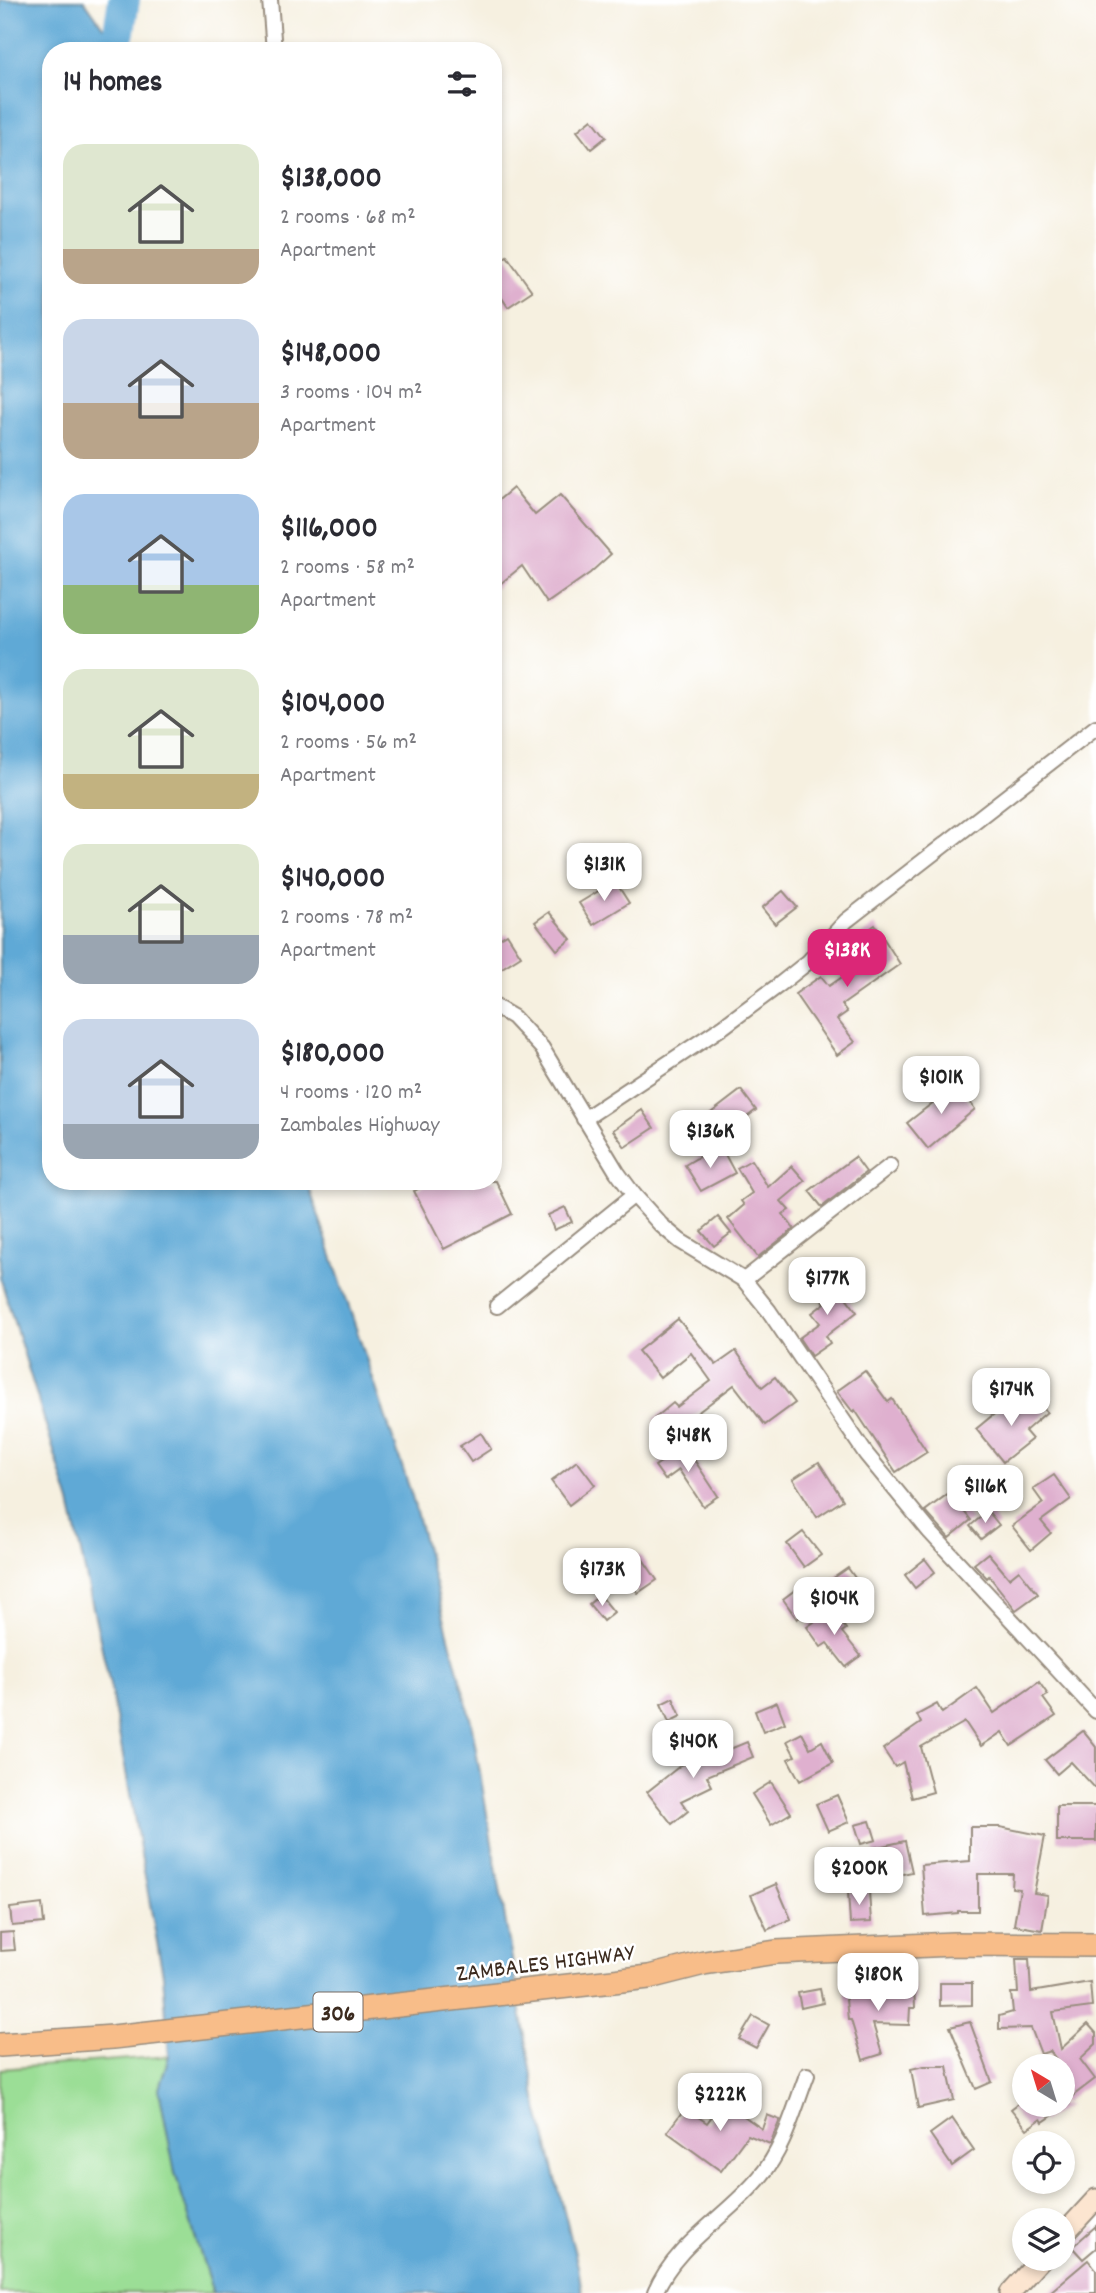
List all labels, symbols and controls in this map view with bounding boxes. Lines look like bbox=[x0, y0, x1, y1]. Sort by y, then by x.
text: 14 homes bbox=[63, 63, 162, 106]
icon: filters bbox=[443, 65, 481, 103]
text: $138,000 bbox=[280, 159, 382, 202]
icon: home bbox=[119, 172, 203, 256]
text: 2 rooms · 68 m² bbox=[280, 202, 416, 235]
text: Apartment bbox=[280, 235, 376, 268]
text: $148,000 bbox=[280, 334, 381, 377]
icon: home bbox=[119, 347, 203, 431]
text: 3 rooms · 104 m² bbox=[280, 377, 422, 410]
text: Apartment bbox=[280, 410, 376, 443]
text: $116,000 bbox=[280, 509, 378, 552]
icon: home bbox=[119, 522, 203, 606]
text: 2 rooms · 58 m² bbox=[280, 552, 415, 585]
text: Apartment bbox=[280, 585, 376, 618]
text: $104,000 bbox=[280, 684, 385, 727]
icon: home bbox=[119, 697, 203, 781]
text: 2 rooms · 56 m² bbox=[280, 727, 417, 760]
text: Apartment bbox=[280, 760, 376, 793]
pin: $131K bbox=[555, 844, 653, 903]
text: $131K bbox=[583, 849, 625, 882]
text: $140,000 bbox=[280, 859, 385, 902]
icon: home bbox=[119, 872, 203, 956]
text: 2 rooms · 78 m² bbox=[280, 902, 413, 935]
pin: $138K bbox=[798, 930, 896, 989]
text: Apartment bbox=[280, 935, 376, 968]
text: $138K bbox=[824, 935, 870, 968]
text: $180,000 bbox=[280, 1034, 385, 1077]
icon: home bbox=[119, 1047, 203, 1131]
pin: $101K bbox=[892, 1056, 990, 1116]
text: $101K bbox=[919, 1062, 963, 1095]
text: 4 rooms · 120 m² bbox=[280, 1077, 422, 1110]
text: Zambales Highway bbox=[280, 1110, 440, 1143]
pin: $136K bbox=[661, 1110, 759, 1170]
text: $136K bbox=[686, 1116, 734, 1149]
pin: $177K bbox=[778, 1258, 876, 1317]
text: $177K bbox=[805, 1263, 849, 1296]
pin: $174K bbox=[962, 1368, 1060, 1428]
text: $174K bbox=[988, 1374, 1034, 1407]
pin: $148K bbox=[639, 1414, 737, 1474]
text: $148K bbox=[665, 1420, 711, 1453]
pin: $116K bbox=[936, 1466, 1034, 1525]
text: $116K bbox=[963, 1471, 1007, 1504]
pin: $173K bbox=[553, 1548, 651, 1608]
text: $173K bbox=[579, 1554, 625, 1587]
pin: $104K bbox=[785, 1578, 883, 1637]
text: $104K bbox=[809, 1583, 859, 1616]
pin: $140K bbox=[644, 1720, 742, 1780]
text: $140K bbox=[668, 1726, 718, 1759]
pin: $200K bbox=[810, 1848, 908, 1907]
text: $200K bbox=[830, 1853, 888, 1886]
street label: ZAMBALES HIGHWAY bbox=[455, 1937, 637, 1993]
pin: $180K bbox=[829, 1954, 927, 2013]
text: $180K bbox=[853, 1959, 903, 1992]
road number: 306 bbox=[314, 1993, 362, 2032]
north arrow bbox=[1012, 2054, 1074, 2118]
map controls bbox=[1012, 2054, 1075, 2271]
pin: $222K bbox=[671, 2074, 769, 2133]
text: $222K bbox=[694, 2079, 746, 2112]
button: locate bbox=[1012, 2131, 1075, 2194]
button: layers bbox=[1012, 2208, 1075, 2271]

